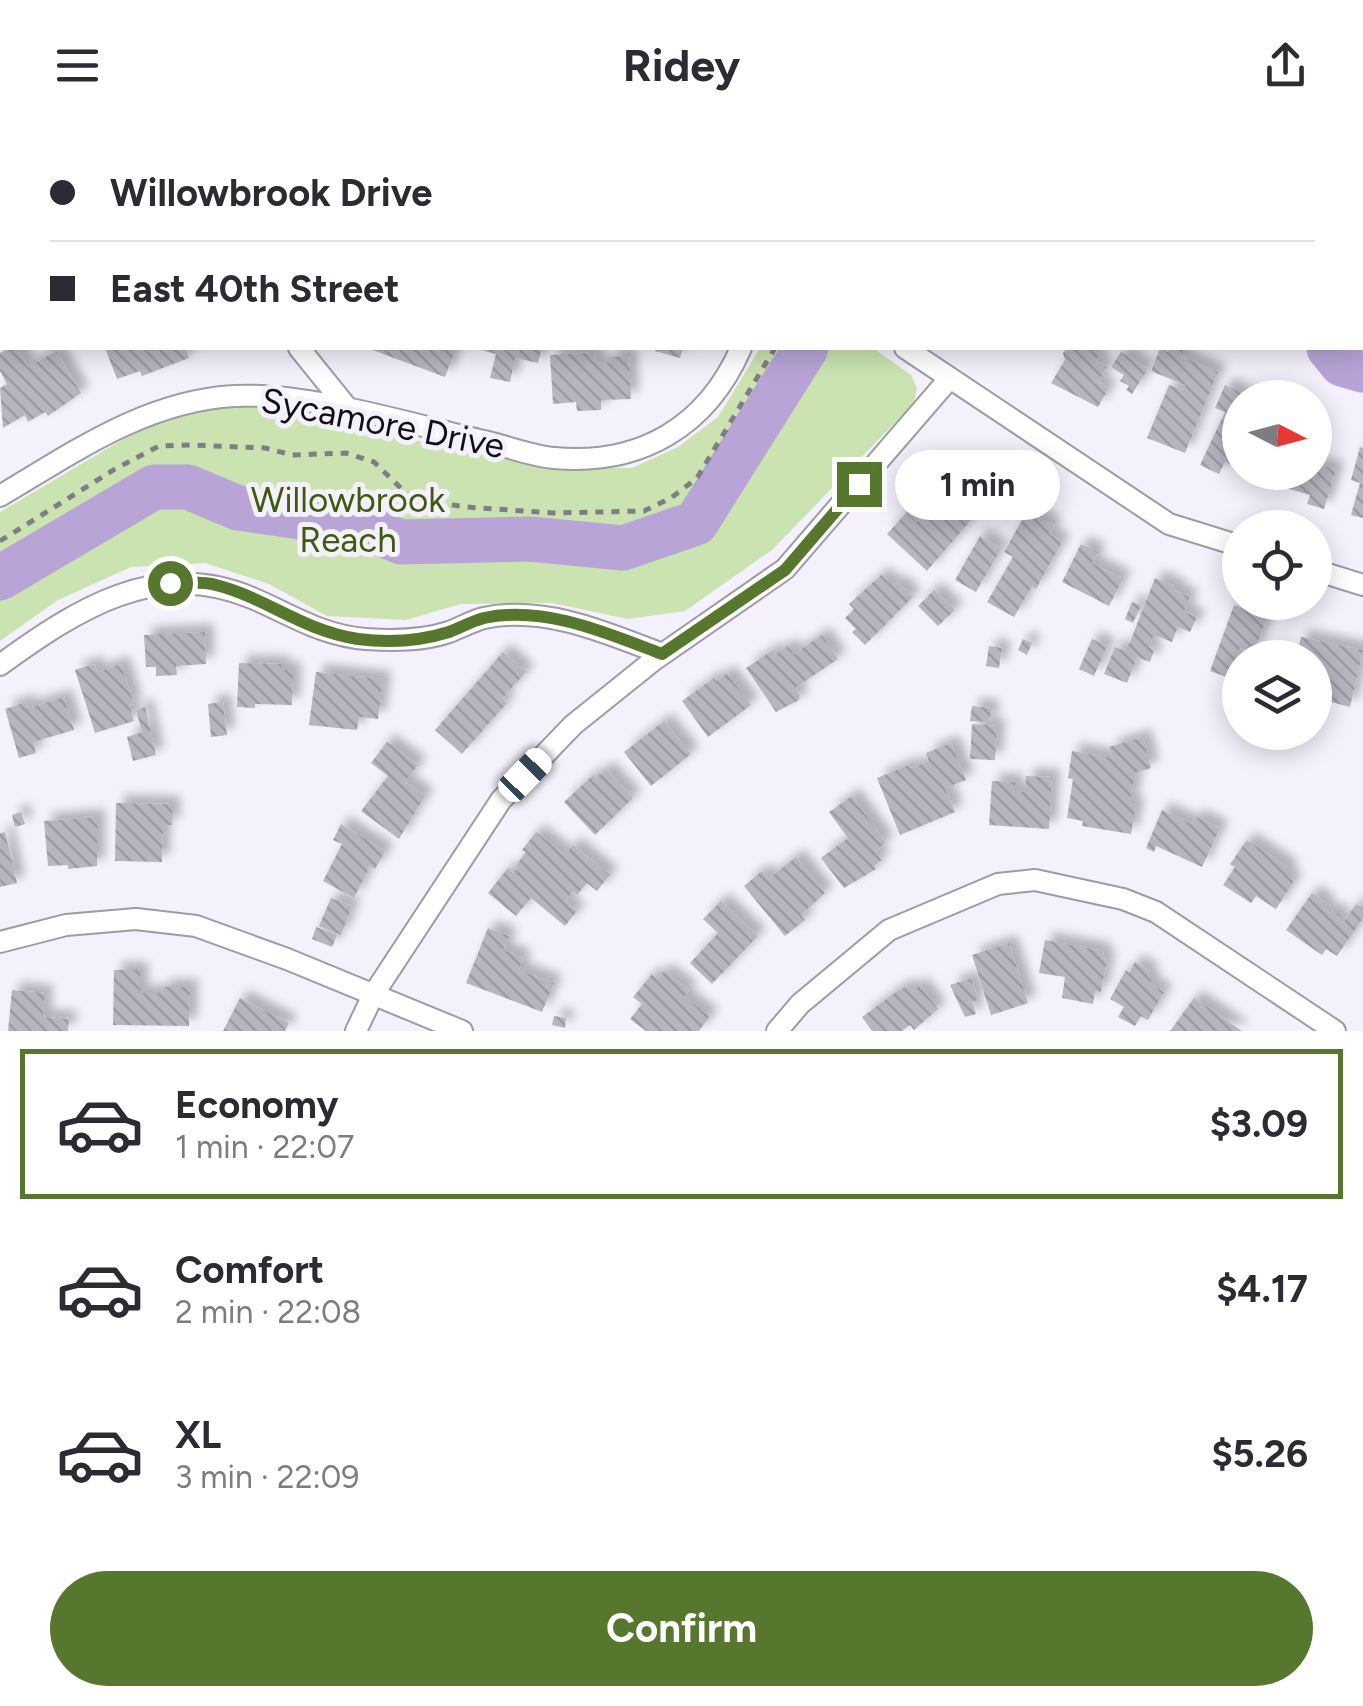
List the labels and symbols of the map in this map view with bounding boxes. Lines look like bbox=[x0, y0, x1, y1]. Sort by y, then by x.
street label: Sycamore Drive bbox=[258, 379, 508, 467]
north arrow bbox=[1222, 380, 1332, 490]
callout: 1 min bbox=[894, 449, 1059, 519]
route end bbox=[837, 462, 882, 507]
park label: Willowbrook Reach bbox=[251, 479, 445, 561]
route start bbox=[148, 561, 193, 606]
car bbox=[493, 743, 557, 807]

